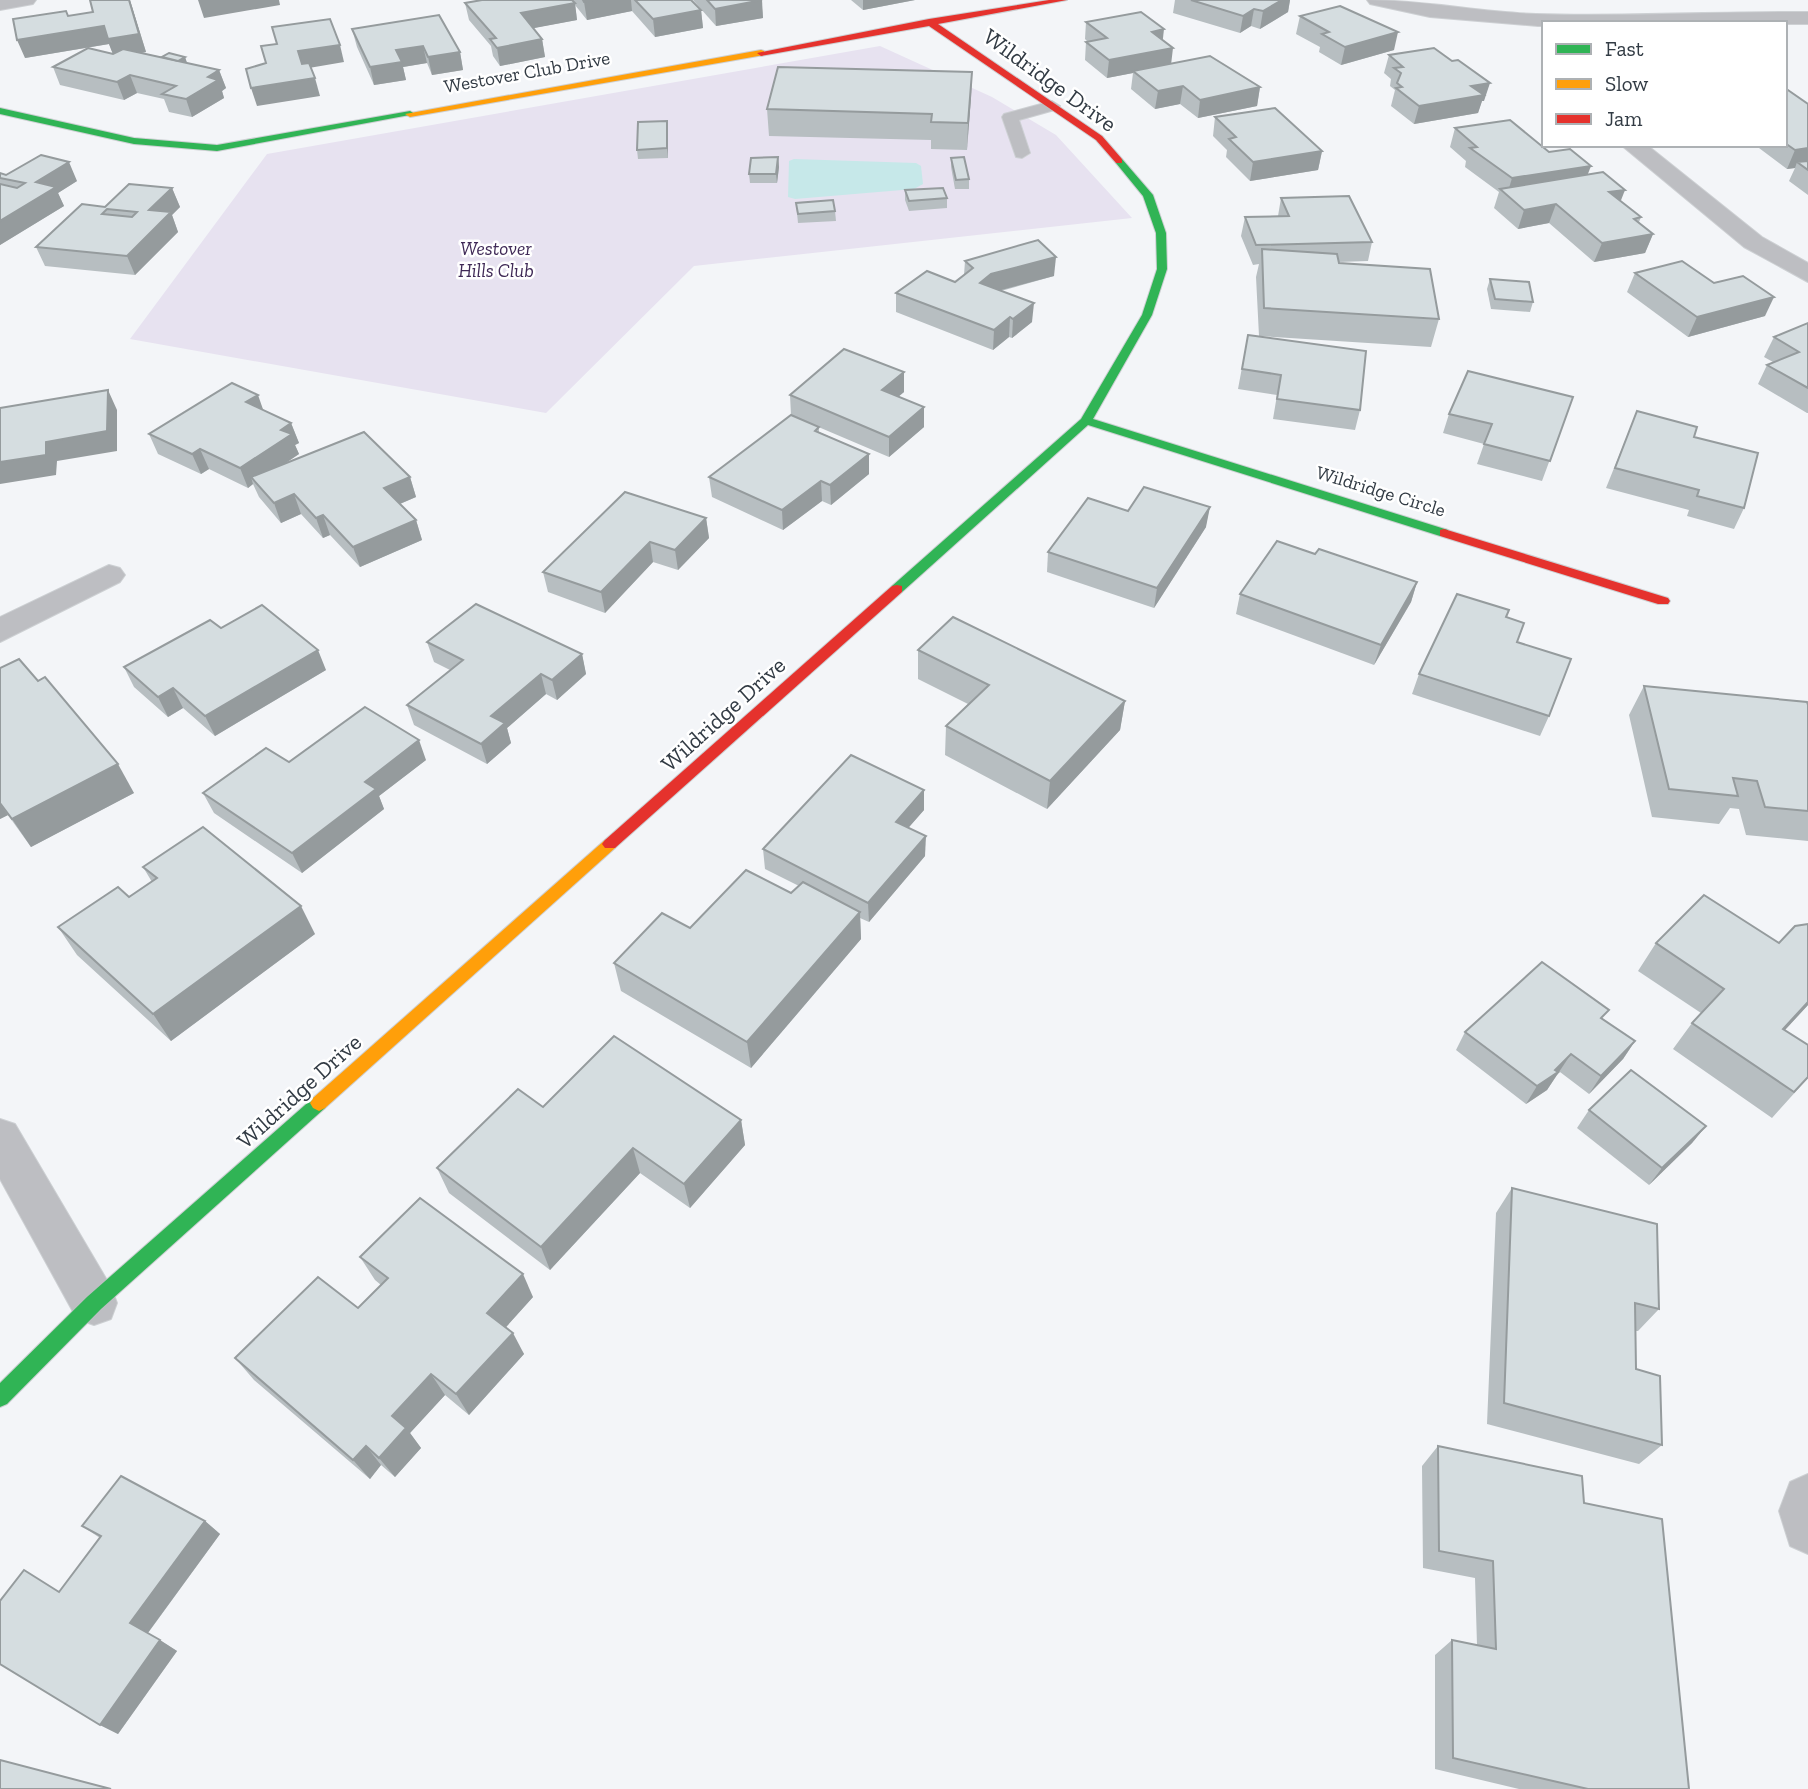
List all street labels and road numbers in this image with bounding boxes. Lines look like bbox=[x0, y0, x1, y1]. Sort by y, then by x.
street label: Wildridge Drive bbox=[978, 22, 1122, 138]
street label: Westover Club Drive bbox=[442, 46, 612, 98]
street label: Wildridge Circle bbox=[1314, 460, 1448, 522]
street label: Wildridge Drive bbox=[655, 651, 791, 777]
street label: Wildridge Drive bbox=[231, 1028, 367, 1154]

